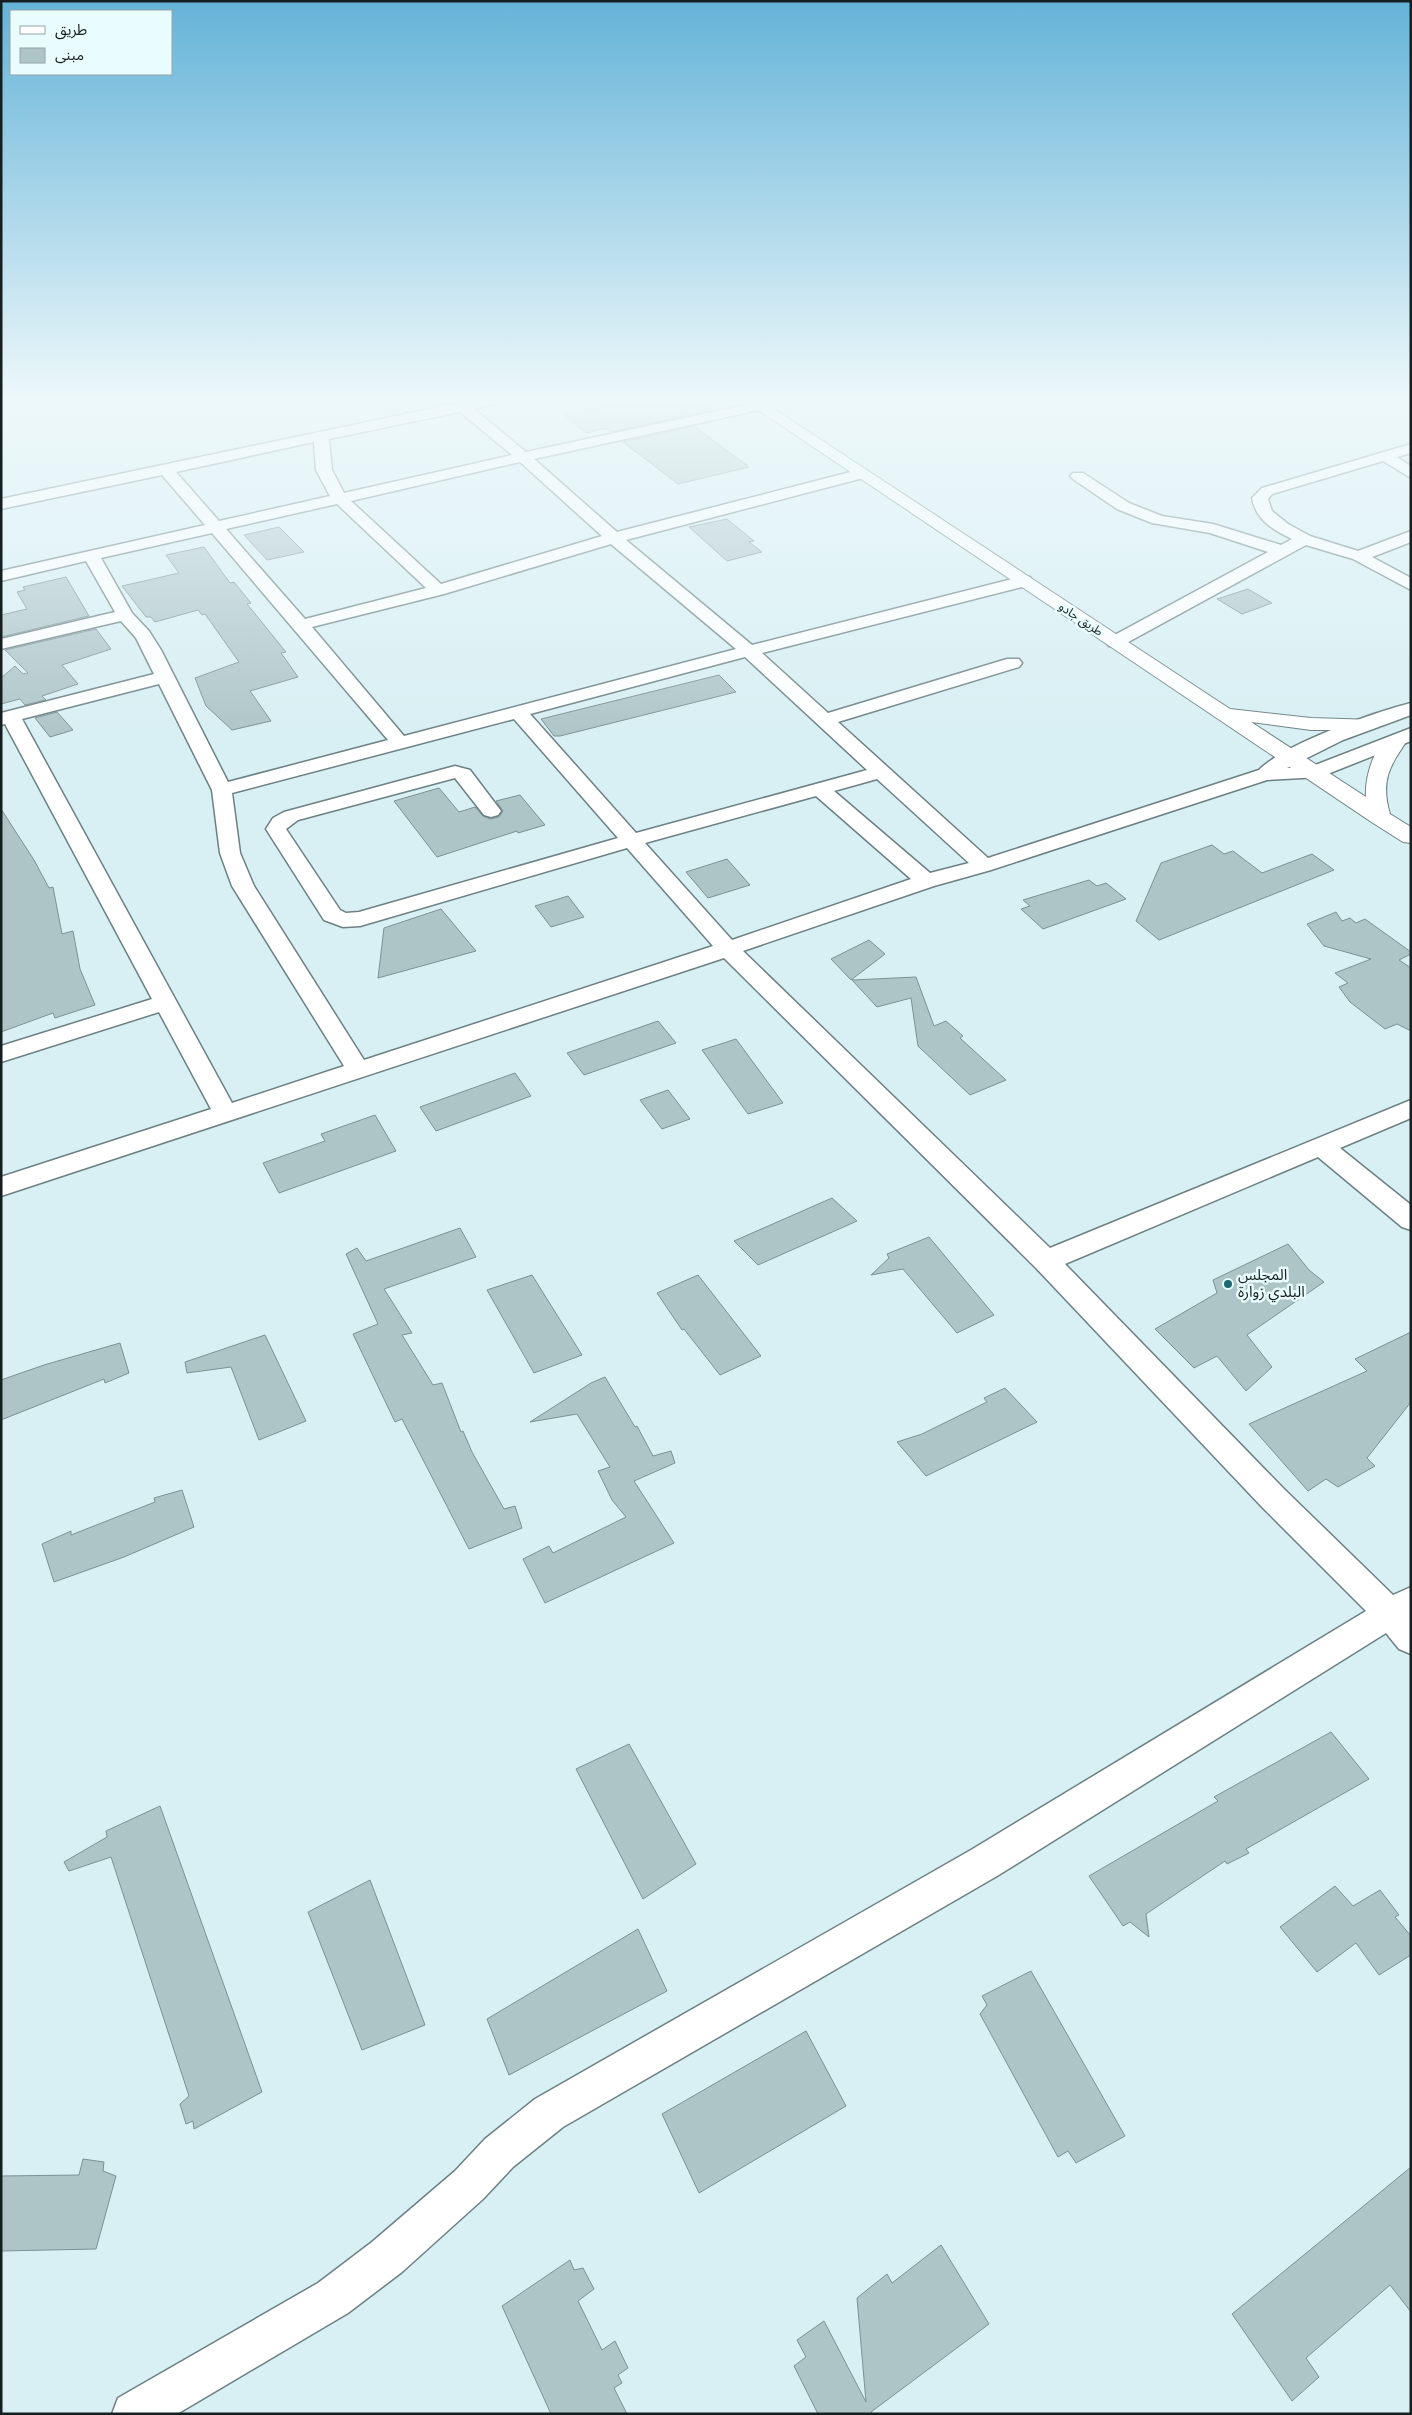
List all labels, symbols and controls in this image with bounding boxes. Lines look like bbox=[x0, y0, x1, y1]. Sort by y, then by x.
legend bbox=[10, 10, 172, 75]
text: طريق bbox=[55, 21, 87, 40]
text: مبنى bbox=[55, 46, 84, 64]
street label: طريق جادو bbox=[1056, 599, 1106, 640]
place label: المجلس البلدي زوارة bbox=[1238, 1266, 1305, 1303]
marker: المجلس البلدي زوارة bbox=[1222, 1278, 1234, 1290]

